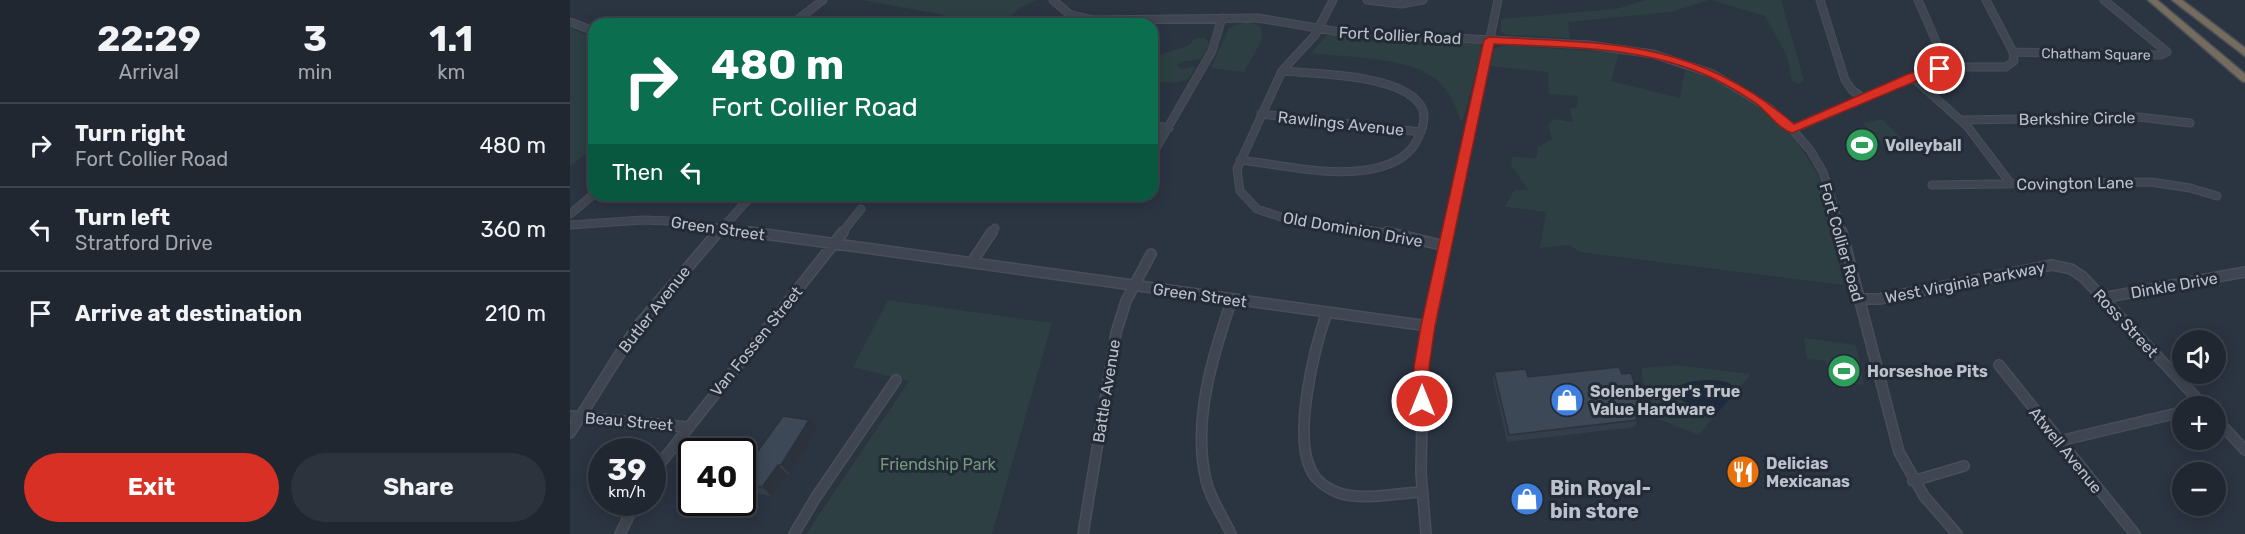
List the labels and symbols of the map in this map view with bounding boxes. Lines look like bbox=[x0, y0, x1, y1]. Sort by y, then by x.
street label: Fort Collier Road bbox=[1338, 23, 1462, 48]
pin bbox=[1914, 43, 1965, 94]
street label: Chatham Square bbox=[2041, 45, 2151, 64]
street label: Rawlings Avenue bbox=[1277, 107, 1405, 140]
street label: Berkshire Circle bbox=[2019, 108, 2135, 129]
sports icon: Volleyball bbox=[1844, 127, 1880, 163]
place label: Volleyball bbox=[1885, 136, 1962, 155]
street label: Covington Lane bbox=[2016, 173, 2134, 194]
street label: Fort Collier Road bbox=[1815, 181, 1868, 304]
street label: Old Dominion Drive bbox=[1282, 208, 1424, 251]
street label: Green Street bbox=[670, 213, 766, 244]
street label: West Virginia Parkway bbox=[1883, 258, 2047, 307]
street label: Butler Avenue bbox=[615, 262, 694, 356]
street label: Dinkle Drive bbox=[2129, 268, 2219, 302]
street label: Green Street bbox=[1152, 280, 1248, 311]
street label: Van Fossen Street bbox=[706, 283, 806, 400]
street label: Ross Street bbox=[2089, 285, 2162, 361]
street label: Battle Avenue bbox=[1089, 338, 1124, 444]
sports icon: Horseshoe Pits bbox=[1826, 353, 1862, 389]
place label: Horseshoe Pits bbox=[1867, 362, 1988, 381]
position arrow bbox=[1390, 369, 1454, 433]
shop icon: Solenberger's True Value Hardware bbox=[1549, 382, 1585, 418]
place label: Solenberger's True Value Hardware bbox=[1590, 382, 1740, 419]
street label: Atwell Avenue bbox=[2025, 403, 2106, 497]
street label: Beau Street bbox=[584, 408, 674, 435]
speed limit sign: 40 bbox=[678, 438, 756, 516]
restaurant icon: Delicias Mexicanas bbox=[1725, 454, 1761, 490]
place label: Delicias Mexicanas bbox=[1766, 454, 1850, 491]
park label: Friendship Park bbox=[880, 455, 997, 474]
place label: Bin Royal- bin store bbox=[1550, 476, 1651, 523]
shop icon: Bin Royal- bin store bbox=[1509, 481, 1545, 517]

